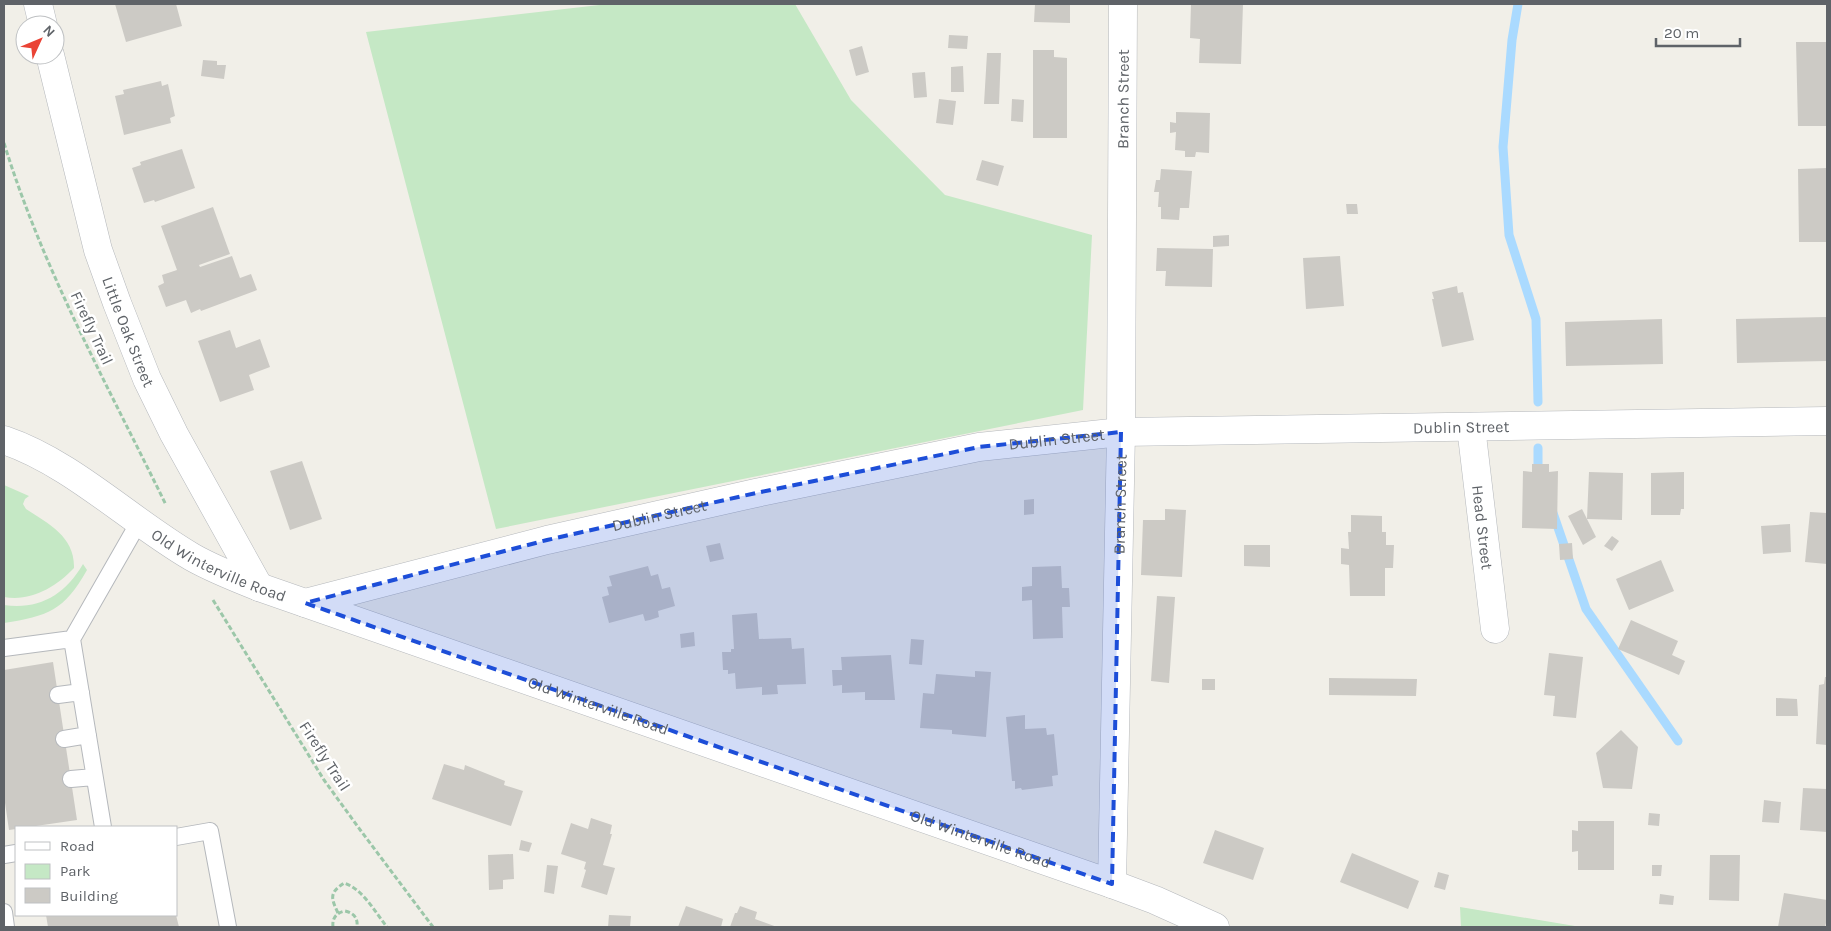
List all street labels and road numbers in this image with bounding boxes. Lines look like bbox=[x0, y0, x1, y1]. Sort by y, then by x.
street label: Branch Street bbox=[1113, 49, 1132, 149]
street label: Little Oak Street bbox=[99, 274, 159, 390]
street label: Firefly Trail bbox=[67, 288, 117, 368]
street label: Dublin Street bbox=[1413, 416, 1510, 437]
street label: Dublin Street bbox=[1008, 424, 1106, 453]
street label: Branch Street bbox=[1109, 454, 1130, 554]
street label: Head Street bbox=[1468, 484, 1497, 571]
street label: Dublin Street bbox=[610, 495, 708, 535]
street label: Old Winterville Road bbox=[148, 524, 289, 605]
street label: Old Winterville Road bbox=[526, 672, 671, 738]
street label: Firefly Trail bbox=[296, 718, 354, 794]
street label: Old Winterville Road bbox=[908, 805, 1054, 872]

